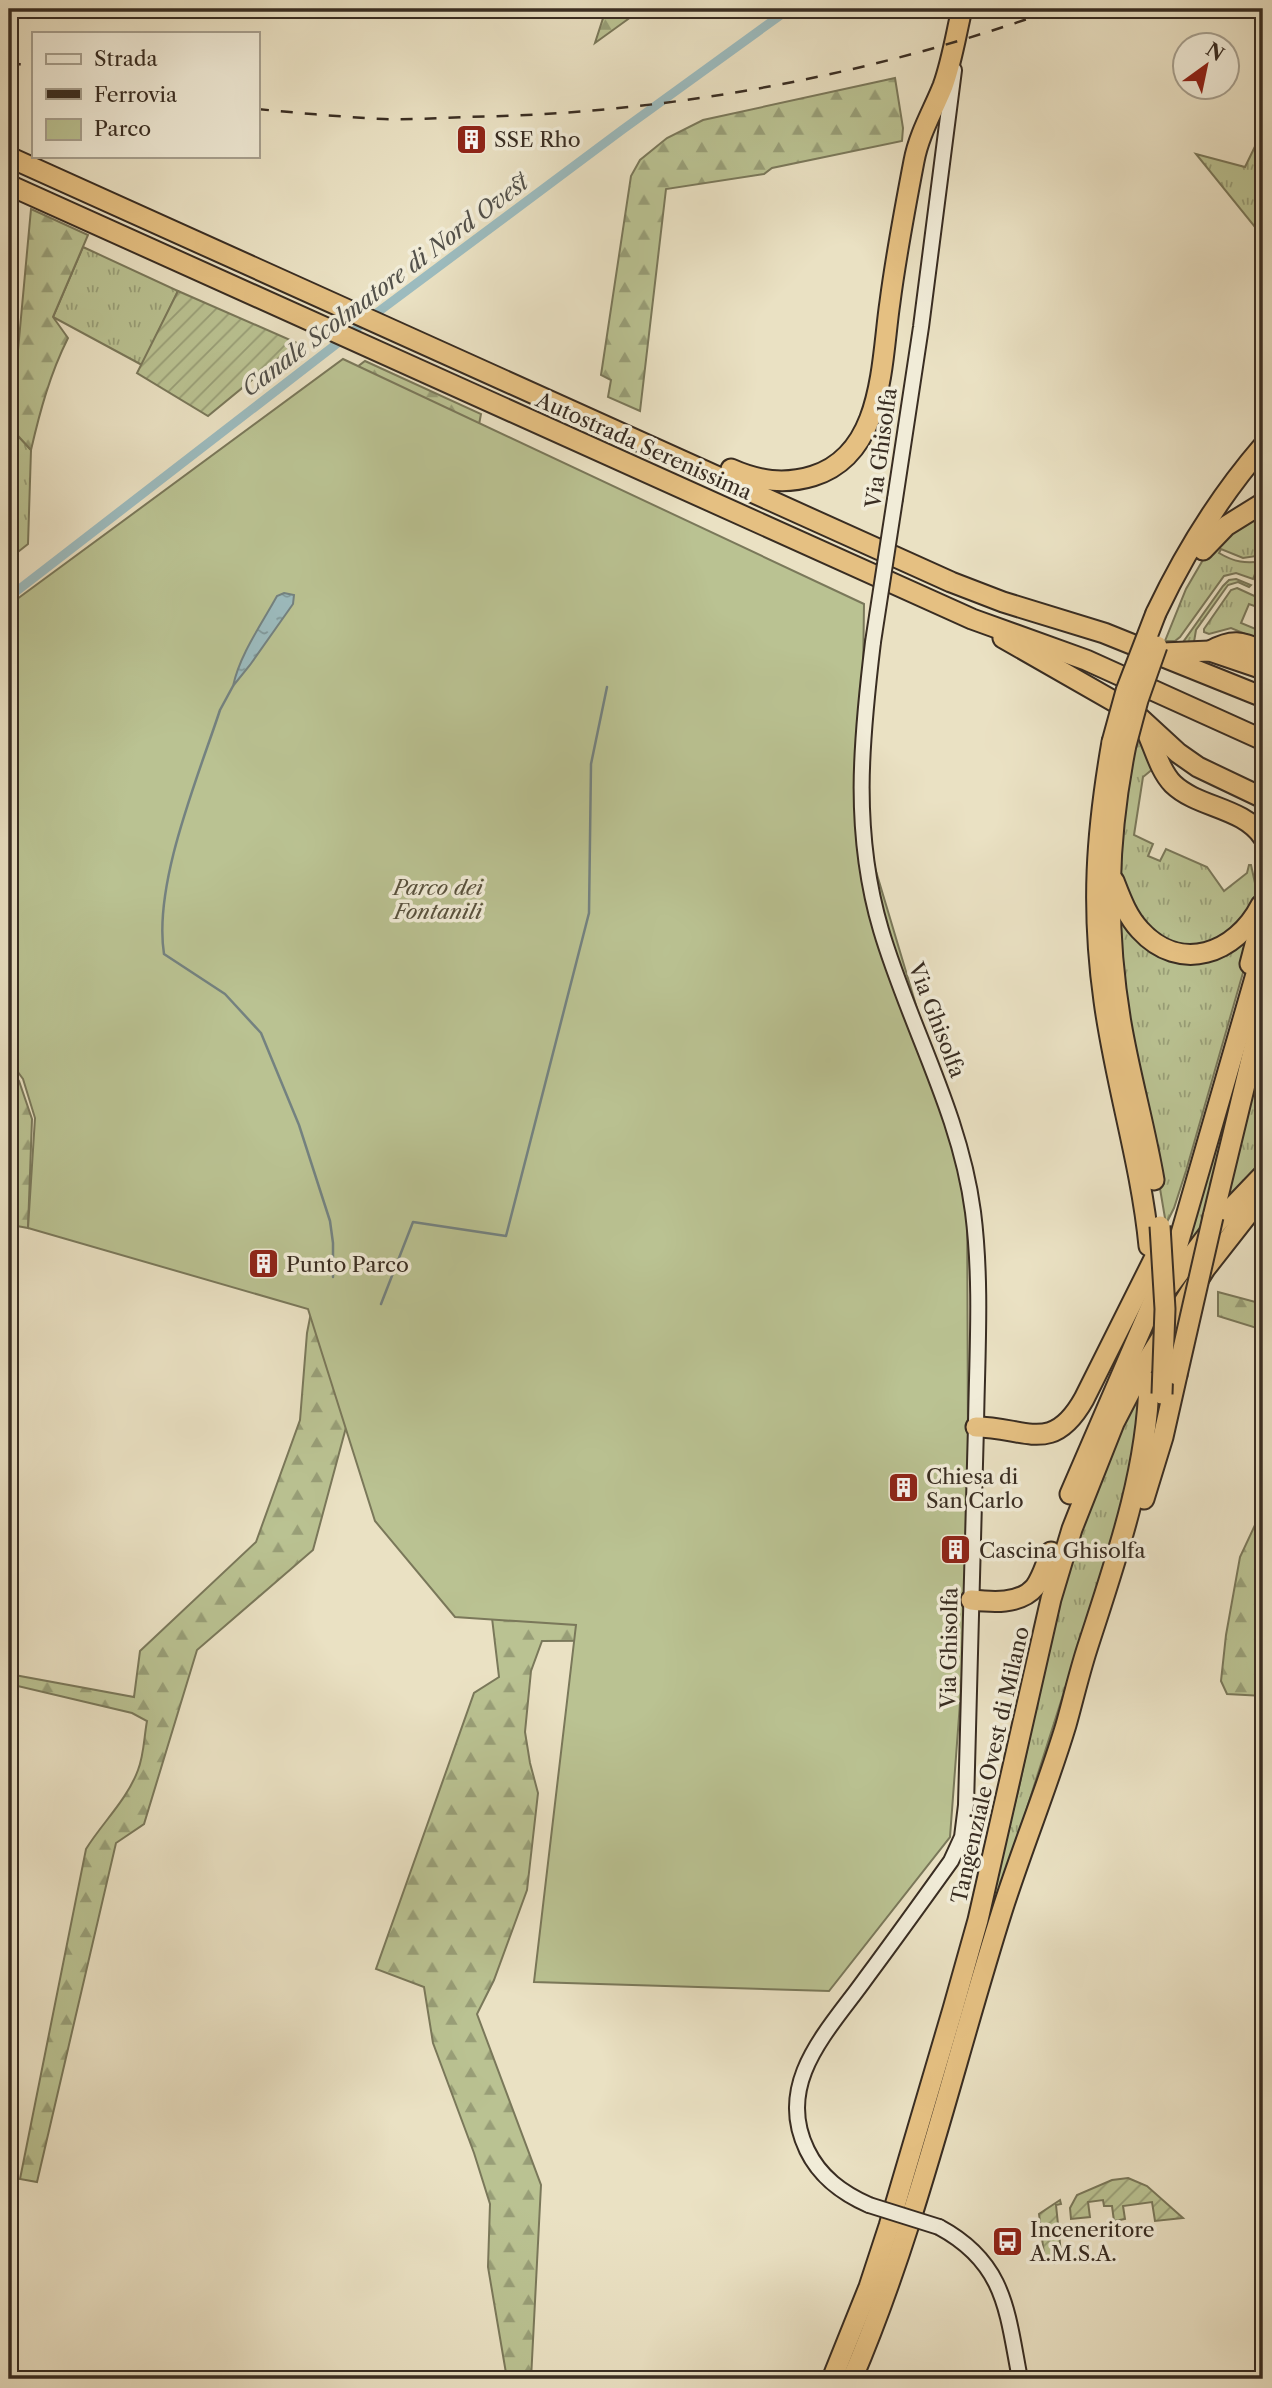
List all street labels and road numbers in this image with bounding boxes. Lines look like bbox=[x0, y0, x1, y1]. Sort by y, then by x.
street label: Via Ghisolfa bbox=[860, 385, 902, 511]
street label: Autostrada Serenissima bbox=[531, 387, 757, 505]
street label: Via Ghisolfa bbox=[903, 958, 971, 1082]
street label: Via Ghisolfa bbox=[935, 1586, 963, 1710]
street label: Tangenziale Ovest di Milano bbox=[946, 1624, 1034, 1906]

